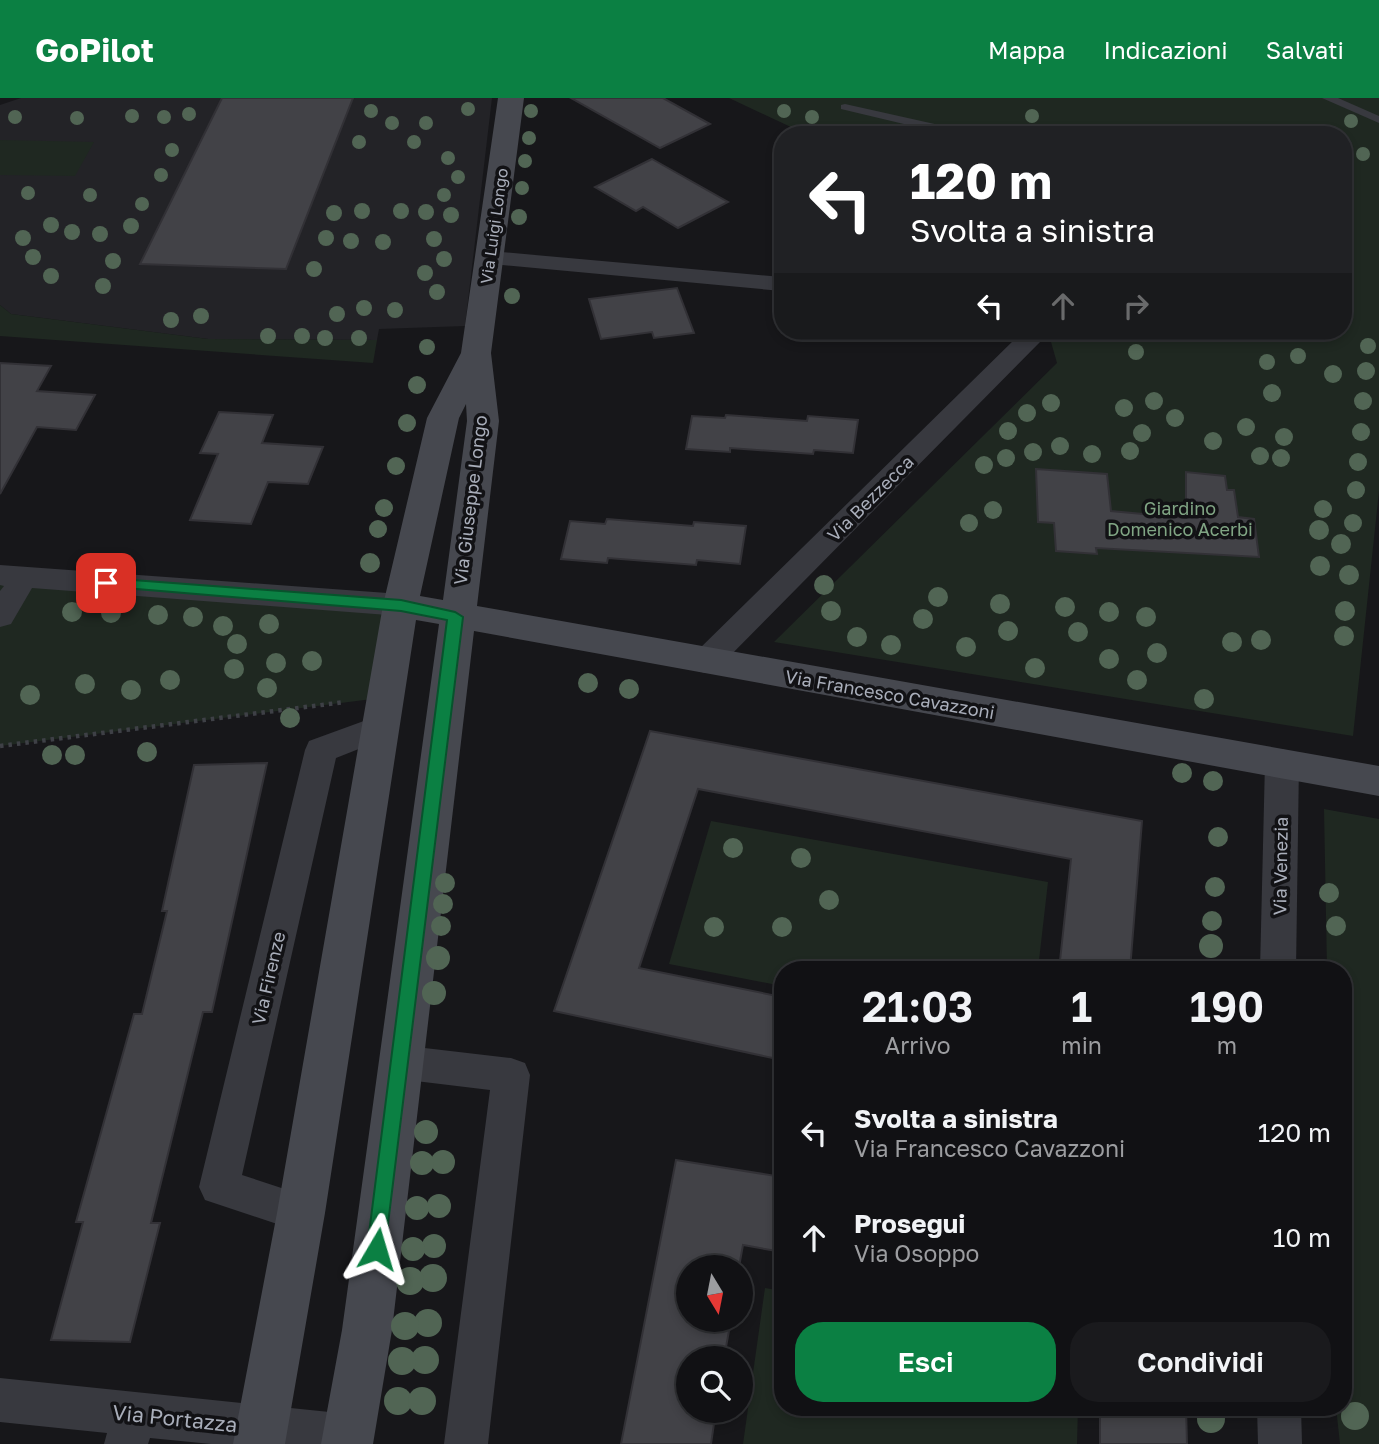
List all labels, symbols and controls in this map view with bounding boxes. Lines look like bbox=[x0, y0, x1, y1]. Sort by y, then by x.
text: GoPilot bbox=[35, 30, 154, 69]
text: Mappa bbox=[988, 35, 1065, 64]
text: Indicazioni bbox=[1103, 35, 1228, 64]
text: Salvati bbox=[1266, 35, 1344, 64]
text: 120 m bbox=[910, 151, 1052, 210]
icon: left bbox=[795, 154, 886, 245]
street label: Via Luigi Longo bbox=[476, 167, 512, 285]
text: Svolta a sinistra bbox=[910, 211, 1155, 249]
icon: left bbox=[971, 287, 1009, 325]
icon: ahead bbox=[1044, 287, 1082, 325]
icon: right bbox=[1117, 287, 1155, 325]
street label: Via Giuseppe Longo bbox=[449, 414, 491, 586]
street label: Via Bezzecca bbox=[822, 450, 918, 546]
park label: Giardino Domenico Acerbi bbox=[1107, 497, 1253, 540]
pin bbox=[76, 553, 136, 613]
icon: arrive bbox=[87, 564, 125, 602]
street label: Via Francesco Cavazzoni bbox=[784, 665, 996, 723]
street label: Via Venezia bbox=[1268, 816, 1292, 916]
street label: Via Firenze bbox=[247, 929, 289, 1027]
text: 21:03 bbox=[862, 981, 973, 1031]
text: 1 bbox=[1071, 981, 1092, 1031]
text: 190 bbox=[1190, 981, 1264, 1031]
text: Arrivo bbox=[885, 1031, 951, 1059]
text: min bbox=[1061, 1031, 1102, 1059]
text: m bbox=[1217, 1031, 1237, 1059]
text: Svolta a sinistra bbox=[854, 1103, 1058, 1134]
icon: left bbox=[795, 1114, 833, 1152]
text: 120 m bbox=[1258, 1117, 1331, 1148]
text: Via Francesco Cavazzoni bbox=[854, 1134, 1125, 1162]
text: Prosegui bbox=[854, 1208, 965, 1239]
position arrow bbox=[340, 1212, 414, 1286]
icon: ahead bbox=[795, 1219, 833, 1257]
text: 10 m bbox=[1273, 1222, 1331, 1253]
text: Via Osoppo bbox=[854, 1239, 979, 1267]
north arrow bbox=[676, 1255, 752, 1332]
map controls bbox=[676, 1255, 753, 1423]
button: Esci bbox=[795, 1322, 1056, 1402]
button: Condividi bbox=[1070, 1322, 1331, 1402]
button: search bbox=[676, 1346, 753, 1423]
street label: Via Portazza bbox=[111, 1399, 239, 1437]

